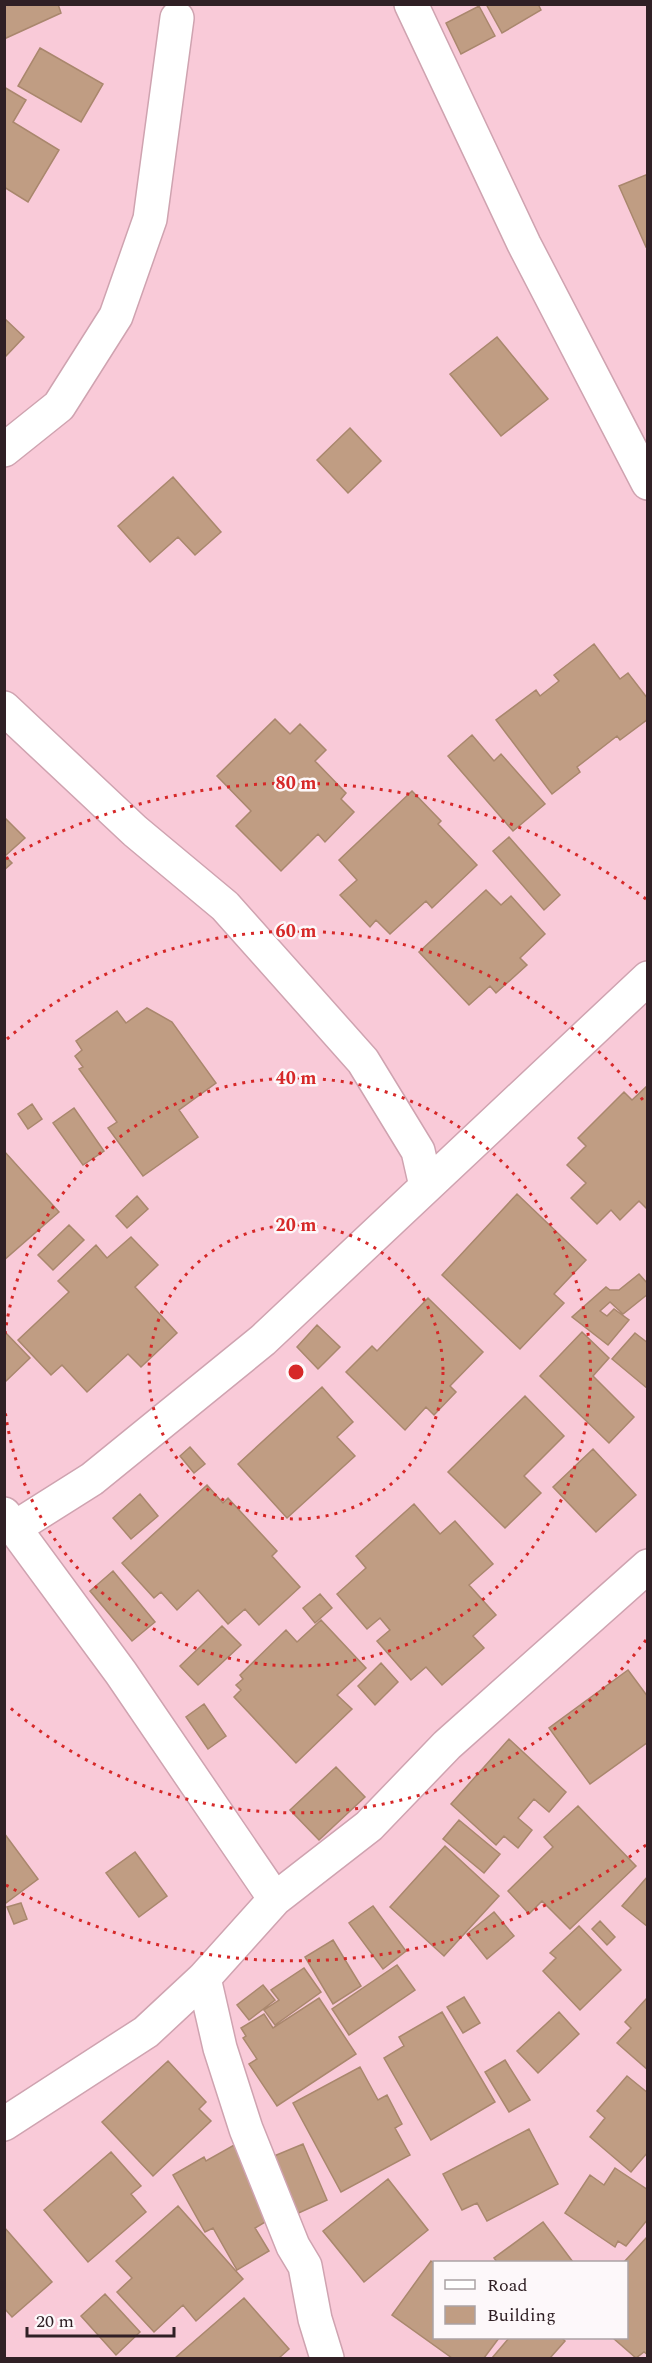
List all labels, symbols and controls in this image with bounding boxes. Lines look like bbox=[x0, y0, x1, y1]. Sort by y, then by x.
text: 80 m bbox=[276, 770, 316, 797]
text: 60 m bbox=[276, 918, 316, 945]
text: 40 m bbox=[276, 1065, 316, 1092]
text: 20 m bbox=[276, 1212, 316, 1239]
centre of rings bbox=[286, 1362, 306, 1382]
legend bbox=[433, 2261, 628, 2339]
text: Road bbox=[487, 2272, 528, 2299]
scale bar bbox=[27, 2300, 174, 2338]
text: Building bbox=[487, 2302, 556, 2329]
text: 20 m bbox=[36, 2308, 74, 2335]

